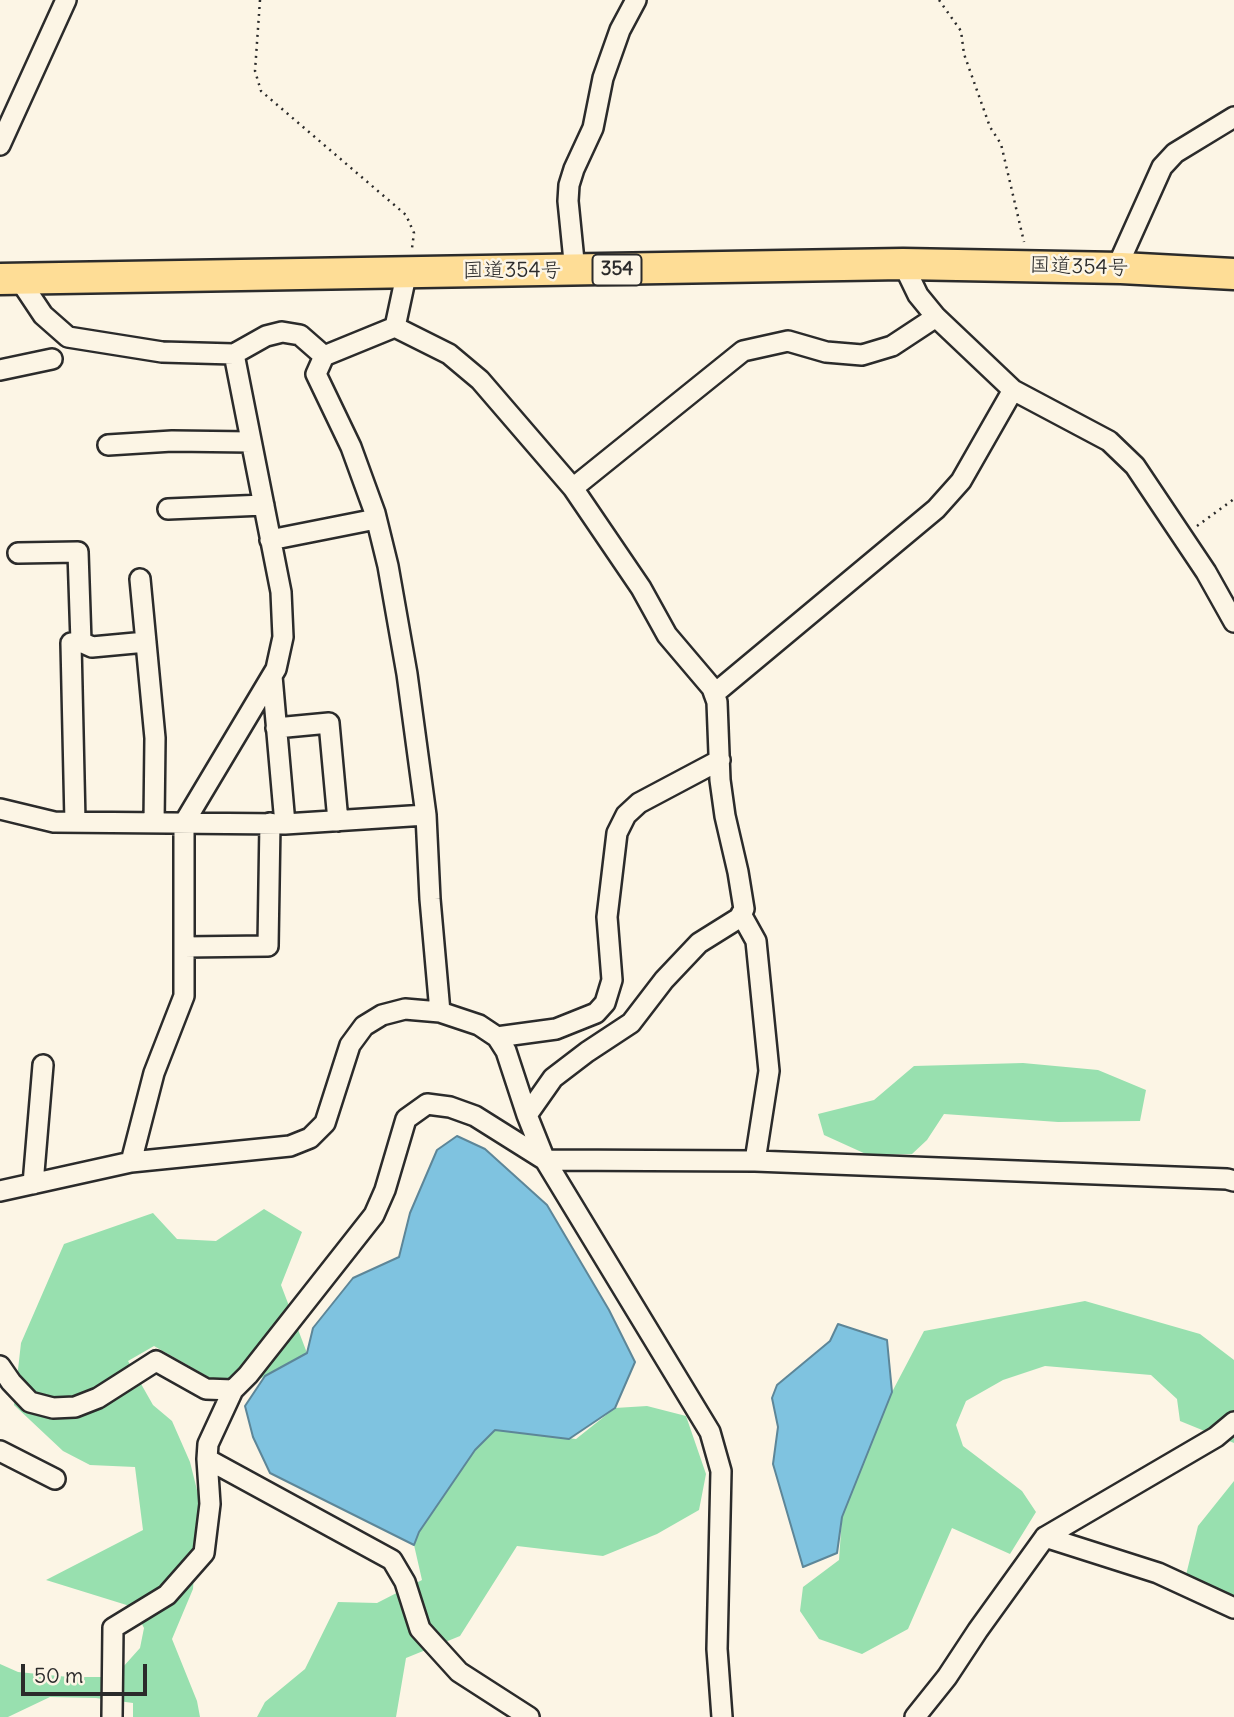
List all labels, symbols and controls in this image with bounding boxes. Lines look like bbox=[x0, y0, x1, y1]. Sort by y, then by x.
street label: 国道354号 bbox=[1029, 253, 1129, 281]
road number: 354 bbox=[592, 254, 642, 286]
street label: 国道354号 bbox=[462, 258, 562, 284]
scale bar bbox=[24, 1650, 150, 1694]
text: 50 m bbox=[34, 1662, 83, 1689]

